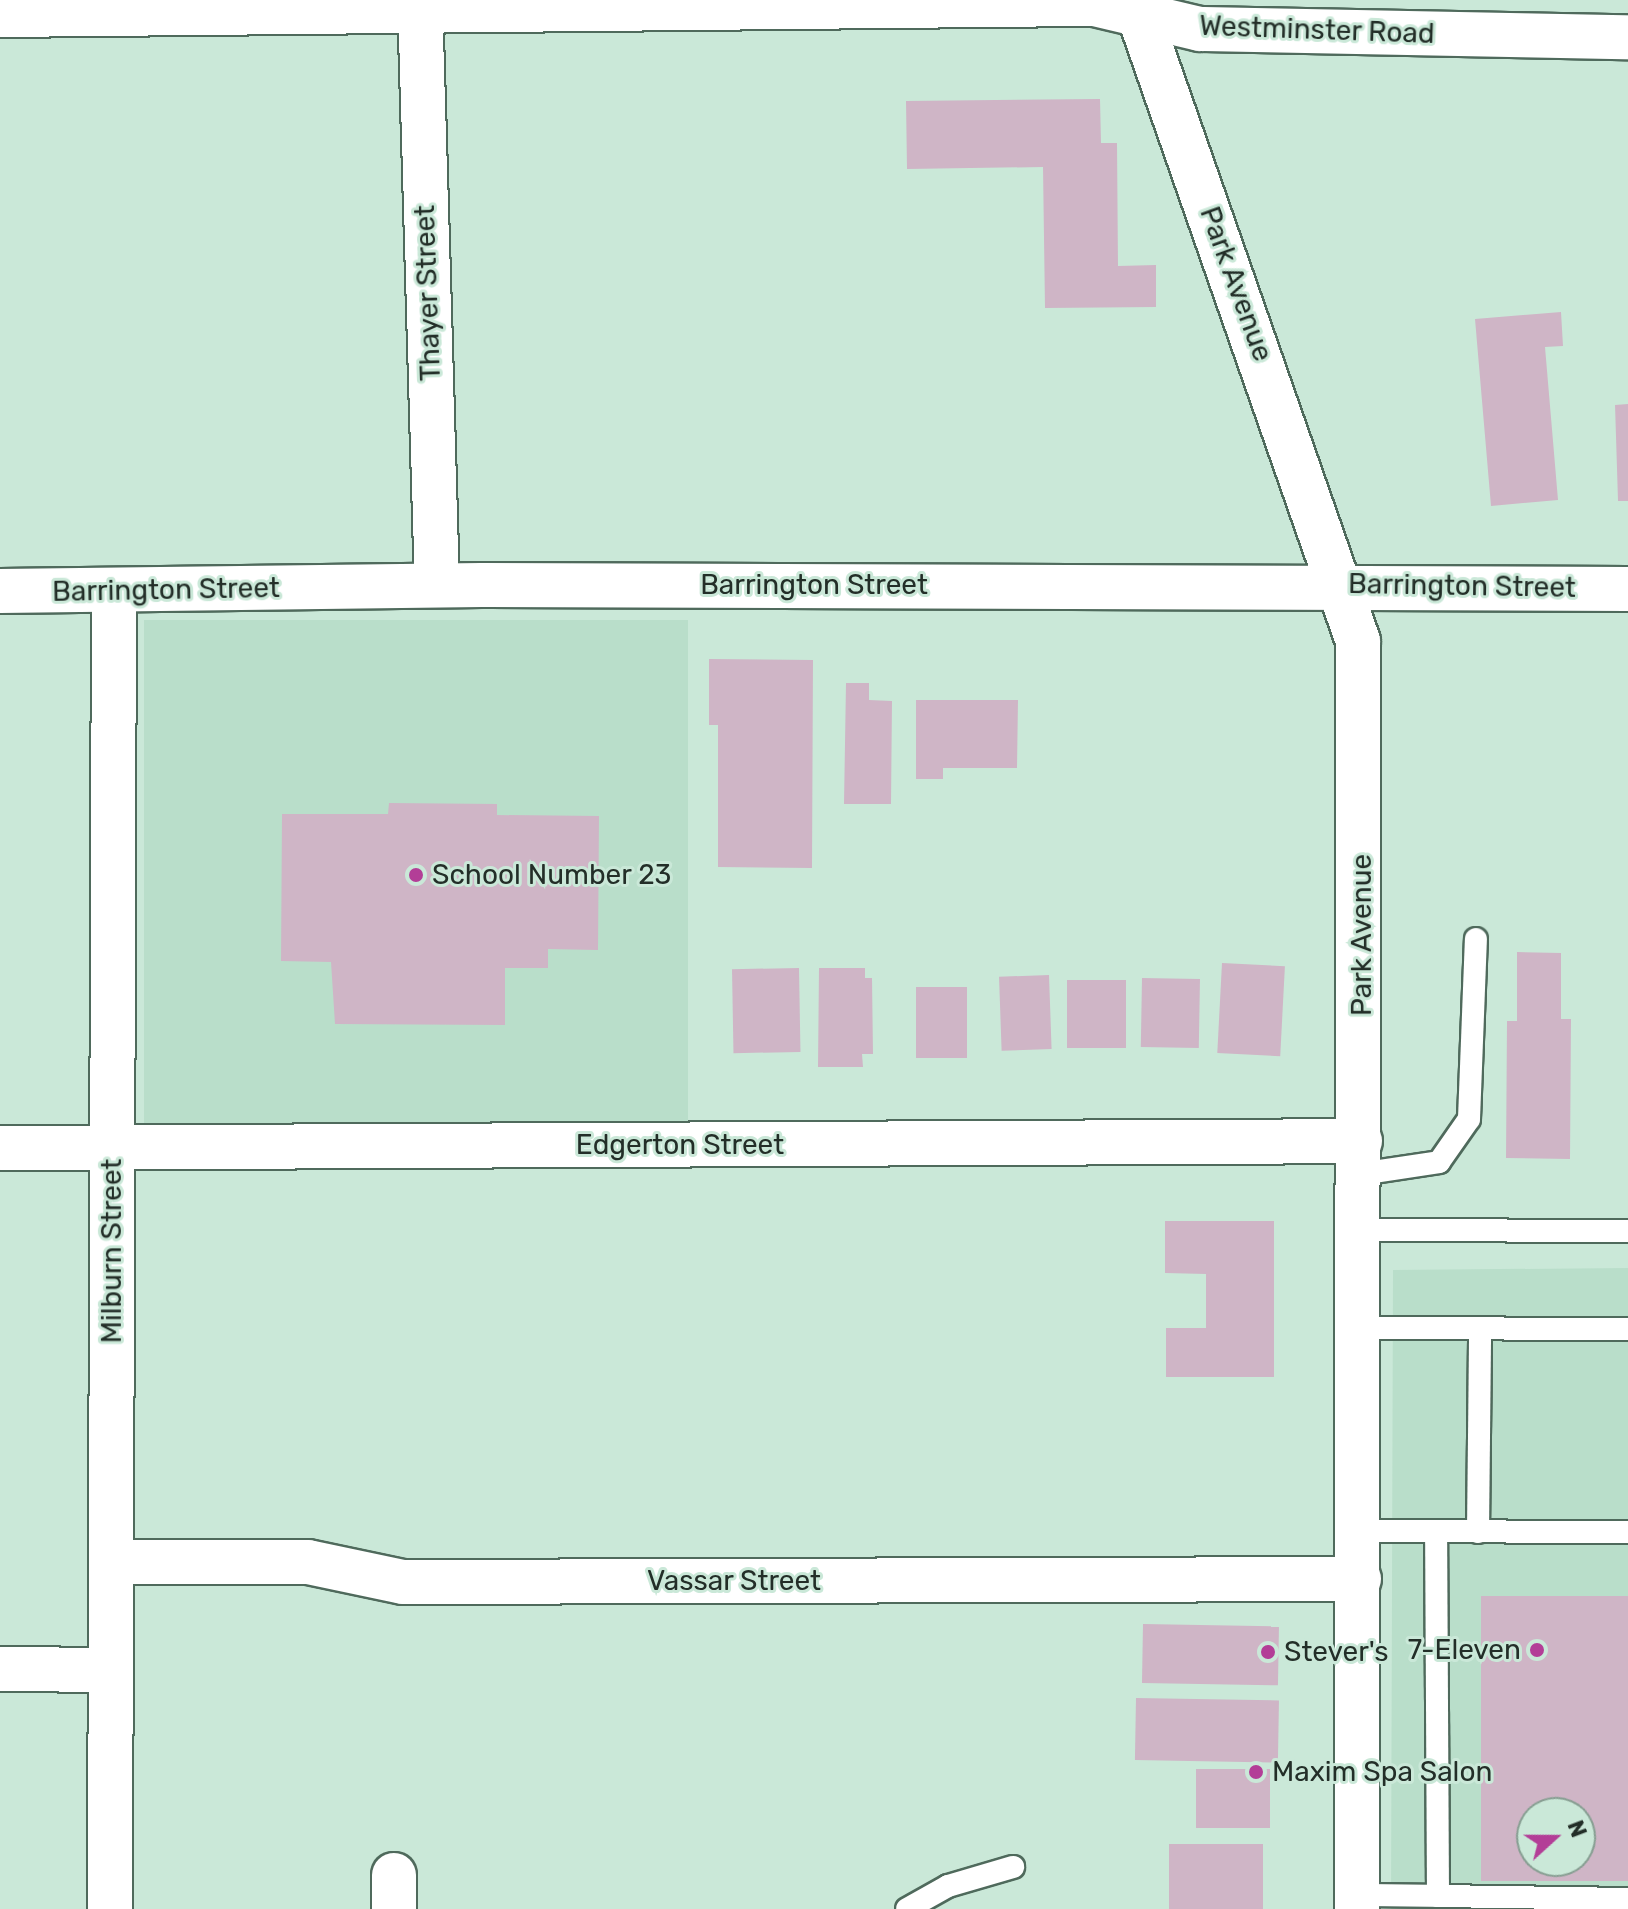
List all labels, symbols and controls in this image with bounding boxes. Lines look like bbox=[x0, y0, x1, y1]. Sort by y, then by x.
street label: Westminster Road bbox=[1198, 9, 1436, 51]
street label: Park Avenue bbox=[1192, 202, 1280, 366]
street label: Thayer Street bbox=[408, 204, 448, 382]
street label: Barrington Street bbox=[1348, 567, 1576, 605]
street label: Barrington Street bbox=[700, 568, 928, 602]
street label: Barrington Street bbox=[52, 571, 280, 609]
street label: Park Avenue bbox=[1345, 853, 1379, 1017]
place label: School Number 23 bbox=[432, 858, 672, 892]
marker: School Number 23 bbox=[407, 866, 425, 884]
street label: Edgerton Street bbox=[576, 1128, 784, 1162]
street label: Milburn Street bbox=[95, 1159, 129, 1343]
street label: Vassar Street bbox=[647, 1564, 821, 1598]
place label: 7-Eleven bbox=[1408, 1633, 1521, 1667]
place label: Stever's bbox=[1284, 1635, 1389, 1669]
marker: 7-Eleven bbox=[1528, 1641, 1546, 1659]
marker: Stever's bbox=[1259, 1643, 1277, 1661]
place label: Maxim Spa Salon bbox=[1272, 1755, 1492, 1789]
marker: Maxim Spa Salon bbox=[1247, 1763, 1265, 1781]
north arrow bbox=[1516, 1797, 1596, 1877]
text: N bbox=[1562, 1817, 1592, 1841]

